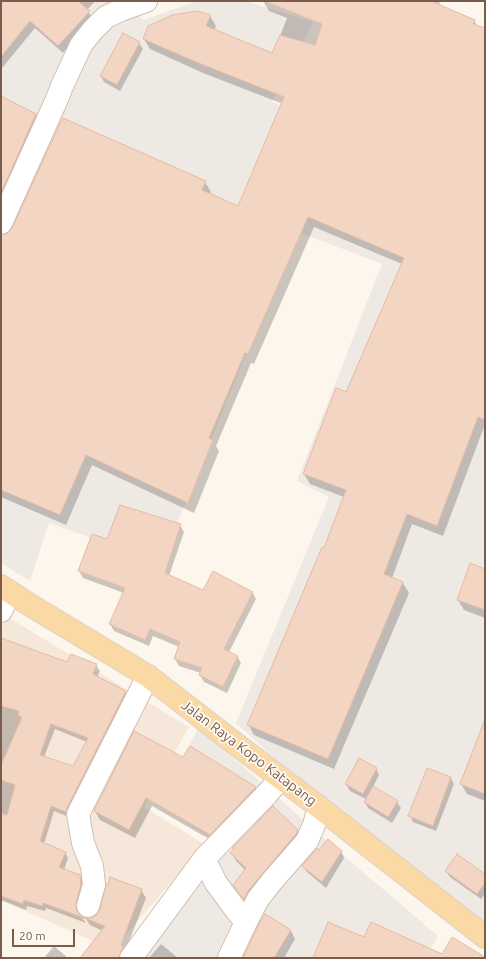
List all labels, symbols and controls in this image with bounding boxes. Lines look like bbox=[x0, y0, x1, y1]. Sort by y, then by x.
street label: Jalan Raya Kopo Katapang bbox=[178, 697, 320, 809]
scale bar bbox=[14, 921, 77, 947]
text: 20 m bbox=[19, 929, 46, 942]

